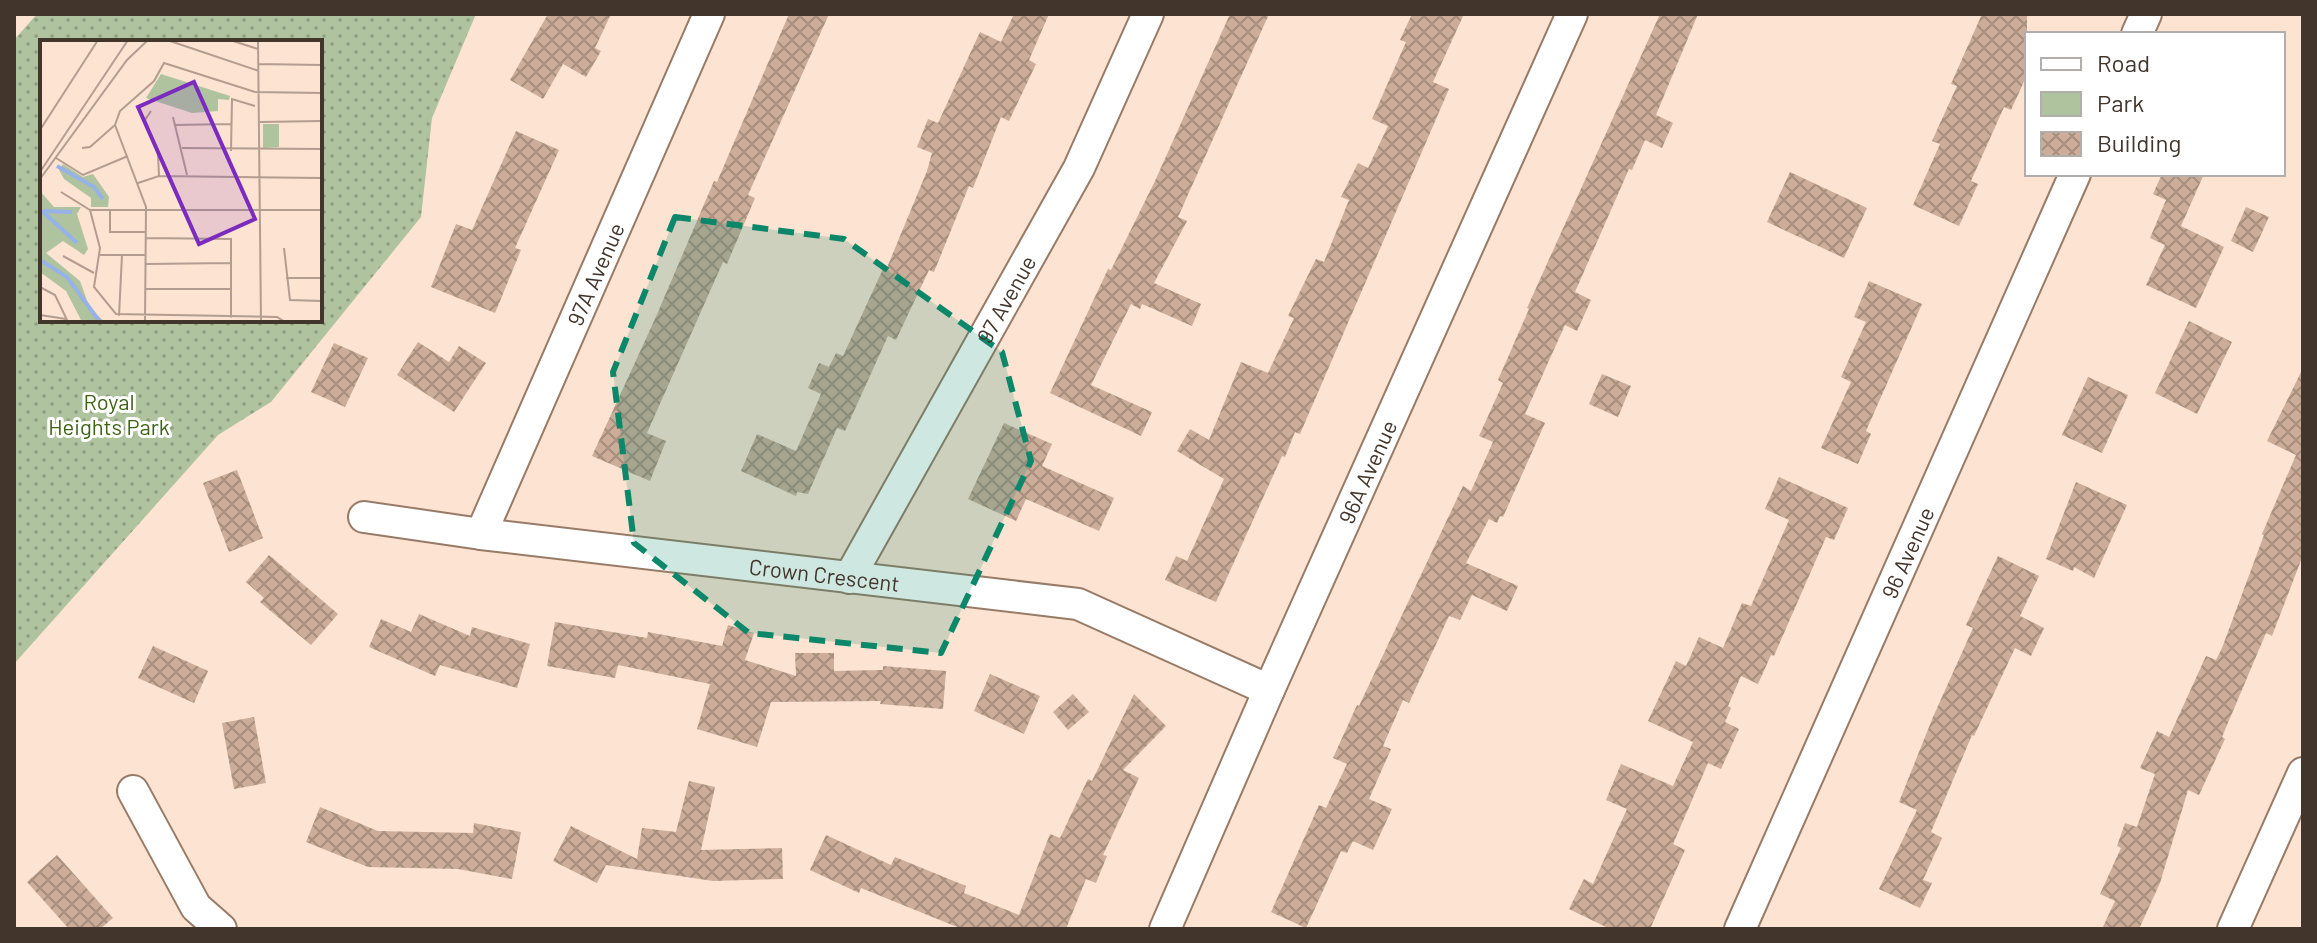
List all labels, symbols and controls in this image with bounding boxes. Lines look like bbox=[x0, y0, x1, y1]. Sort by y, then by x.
legend bbox=[2025, 32, 2285, 176]
inset map bbox=[40, 40, 322, 322]
text: Road bbox=[2097, 48, 2150, 77]
text: Park bbox=[2097, 88, 2144, 117]
text: Building bbox=[2097, 128, 2181, 157]
street label: 97A Avenue bbox=[561, 218, 629, 329]
street label: 97 Avenue bbox=[971, 251, 1040, 347]
park label: Royal Heights Park bbox=[48, 388, 170, 439]
street label: 96A Avenue bbox=[1332, 416, 1401, 527]
street label: 96 Avenue bbox=[1876, 503, 1939, 602]
street label: Crown Crescent bbox=[748, 553, 901, 596]

